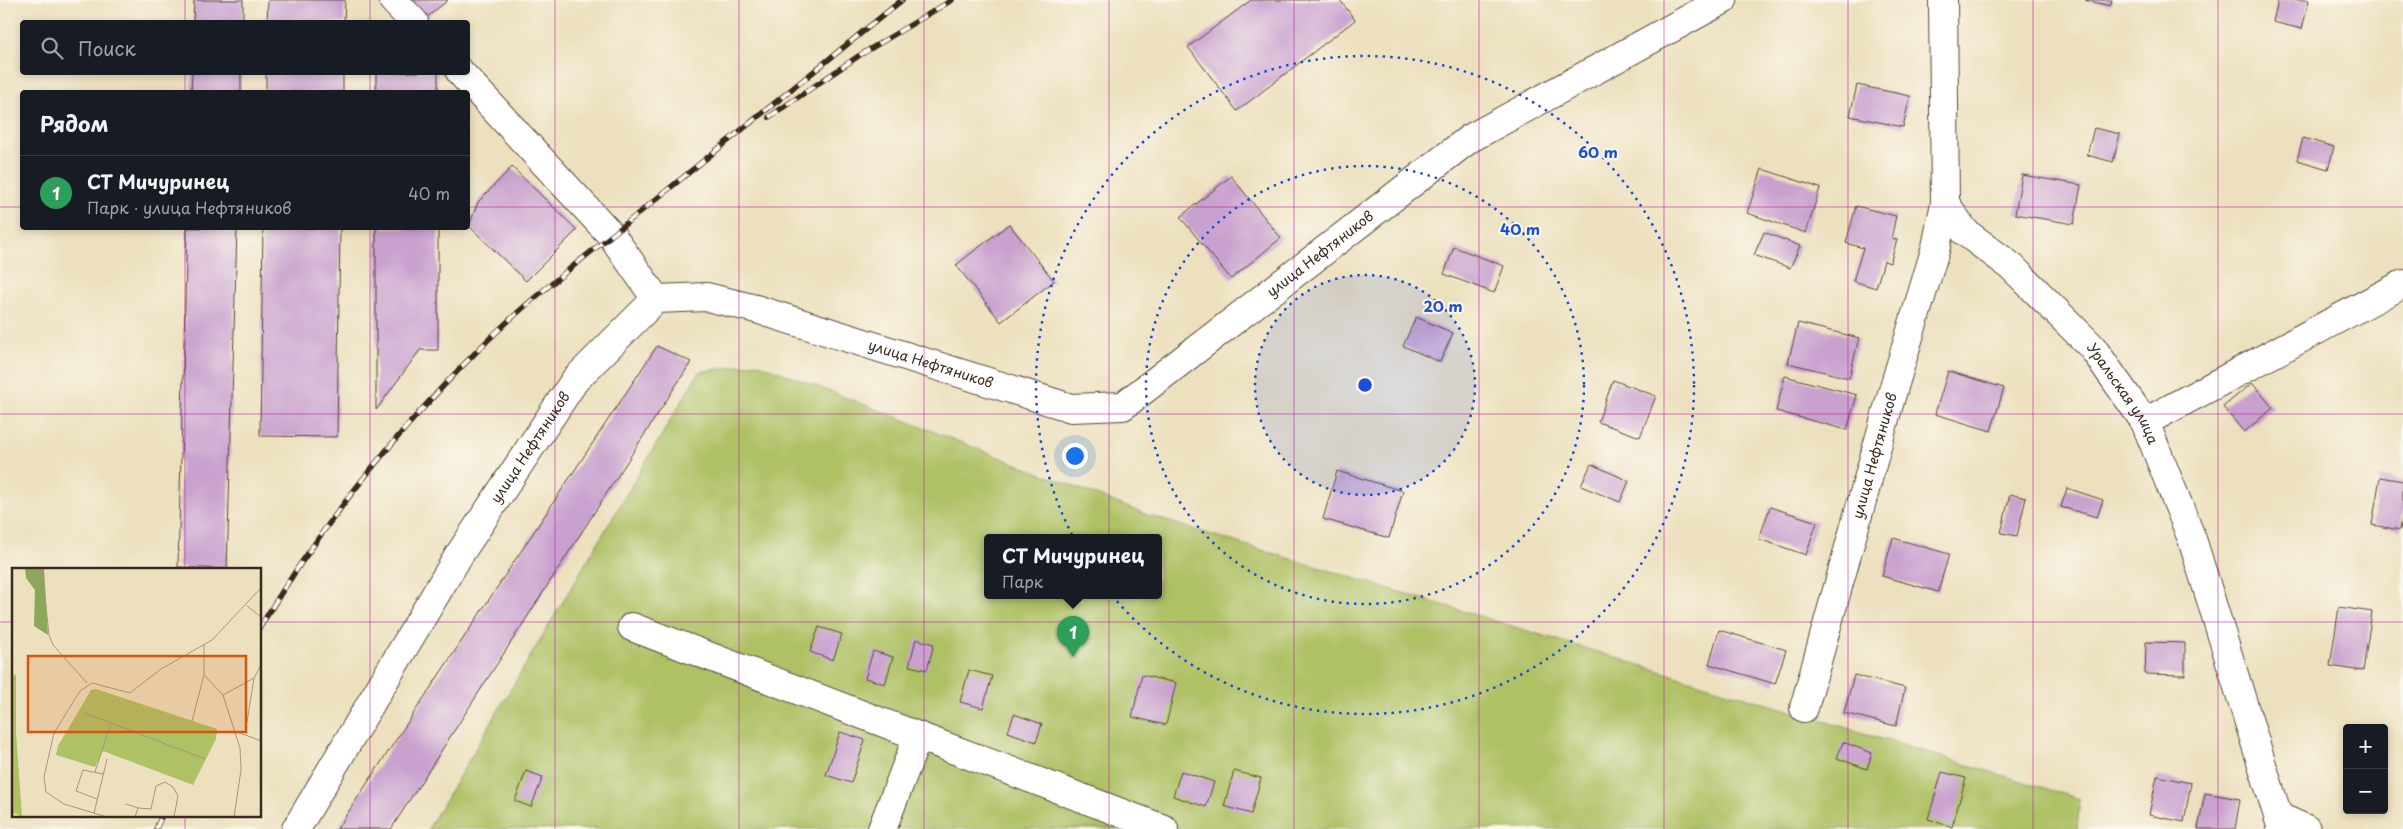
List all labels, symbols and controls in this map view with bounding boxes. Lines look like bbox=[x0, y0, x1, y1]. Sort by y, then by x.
search box bbox=[20, 20, 470, 75]
icon: search bbox=[38, 34, 66, 62]
text: Поиск bbox=[78, 34, 136, 62]
text: Рядом bbox=[40, 107, 108, 139]
text: 60 m bbox=[1578, 140, 1618, 163]
text: СТ Мичуринец bbox=[87, 167, 229, 195]
text: 1 bbox=[52, 181, 60, 205]
text: 40 m bbox=[408, 181, 450, 205]
text: Парк · улица Нефтяников bbox=[87, 195, 292, 219]
street label: улица Нефтяников bbox=[1262, 205, 1378, 302]
text: 40 m bbox=[1500, 217, 1540, 240]
text: 20 m bbox=[1424, 294, 1462, 317]
street label: улица Нефтяников bbox=[866, 334, 996, 393]
street label: Уральская улица bbox=[2082, 338, 2164, 447]
centre of rings bbox=[1356, 376, 1374, 394]
street label: улица Нефтяников bbox=[485, 387, 575, 507]
street label: улица Нефтяников bbox=[1846, 390, 1902, 521]
your location bbox=[1062, 443, 1088, 469]
popup bbox=[984, 534, 1162, 599]
text: СТ Мичуринец bbox=[1002, 541, 1144, 569]
inset map bbox=[12, 568, 261, 816]
text: Парк bbox=[1002, 569, 1043, 593]
pin: 1 bbox=[1057, 616, 1089, 657]
map controls bbox=[2343, 724, 2388, 814]
button: + bbox=[2343, 724, 2388, 769]
button: − bbox=[2343, 769, 2388, 814]

